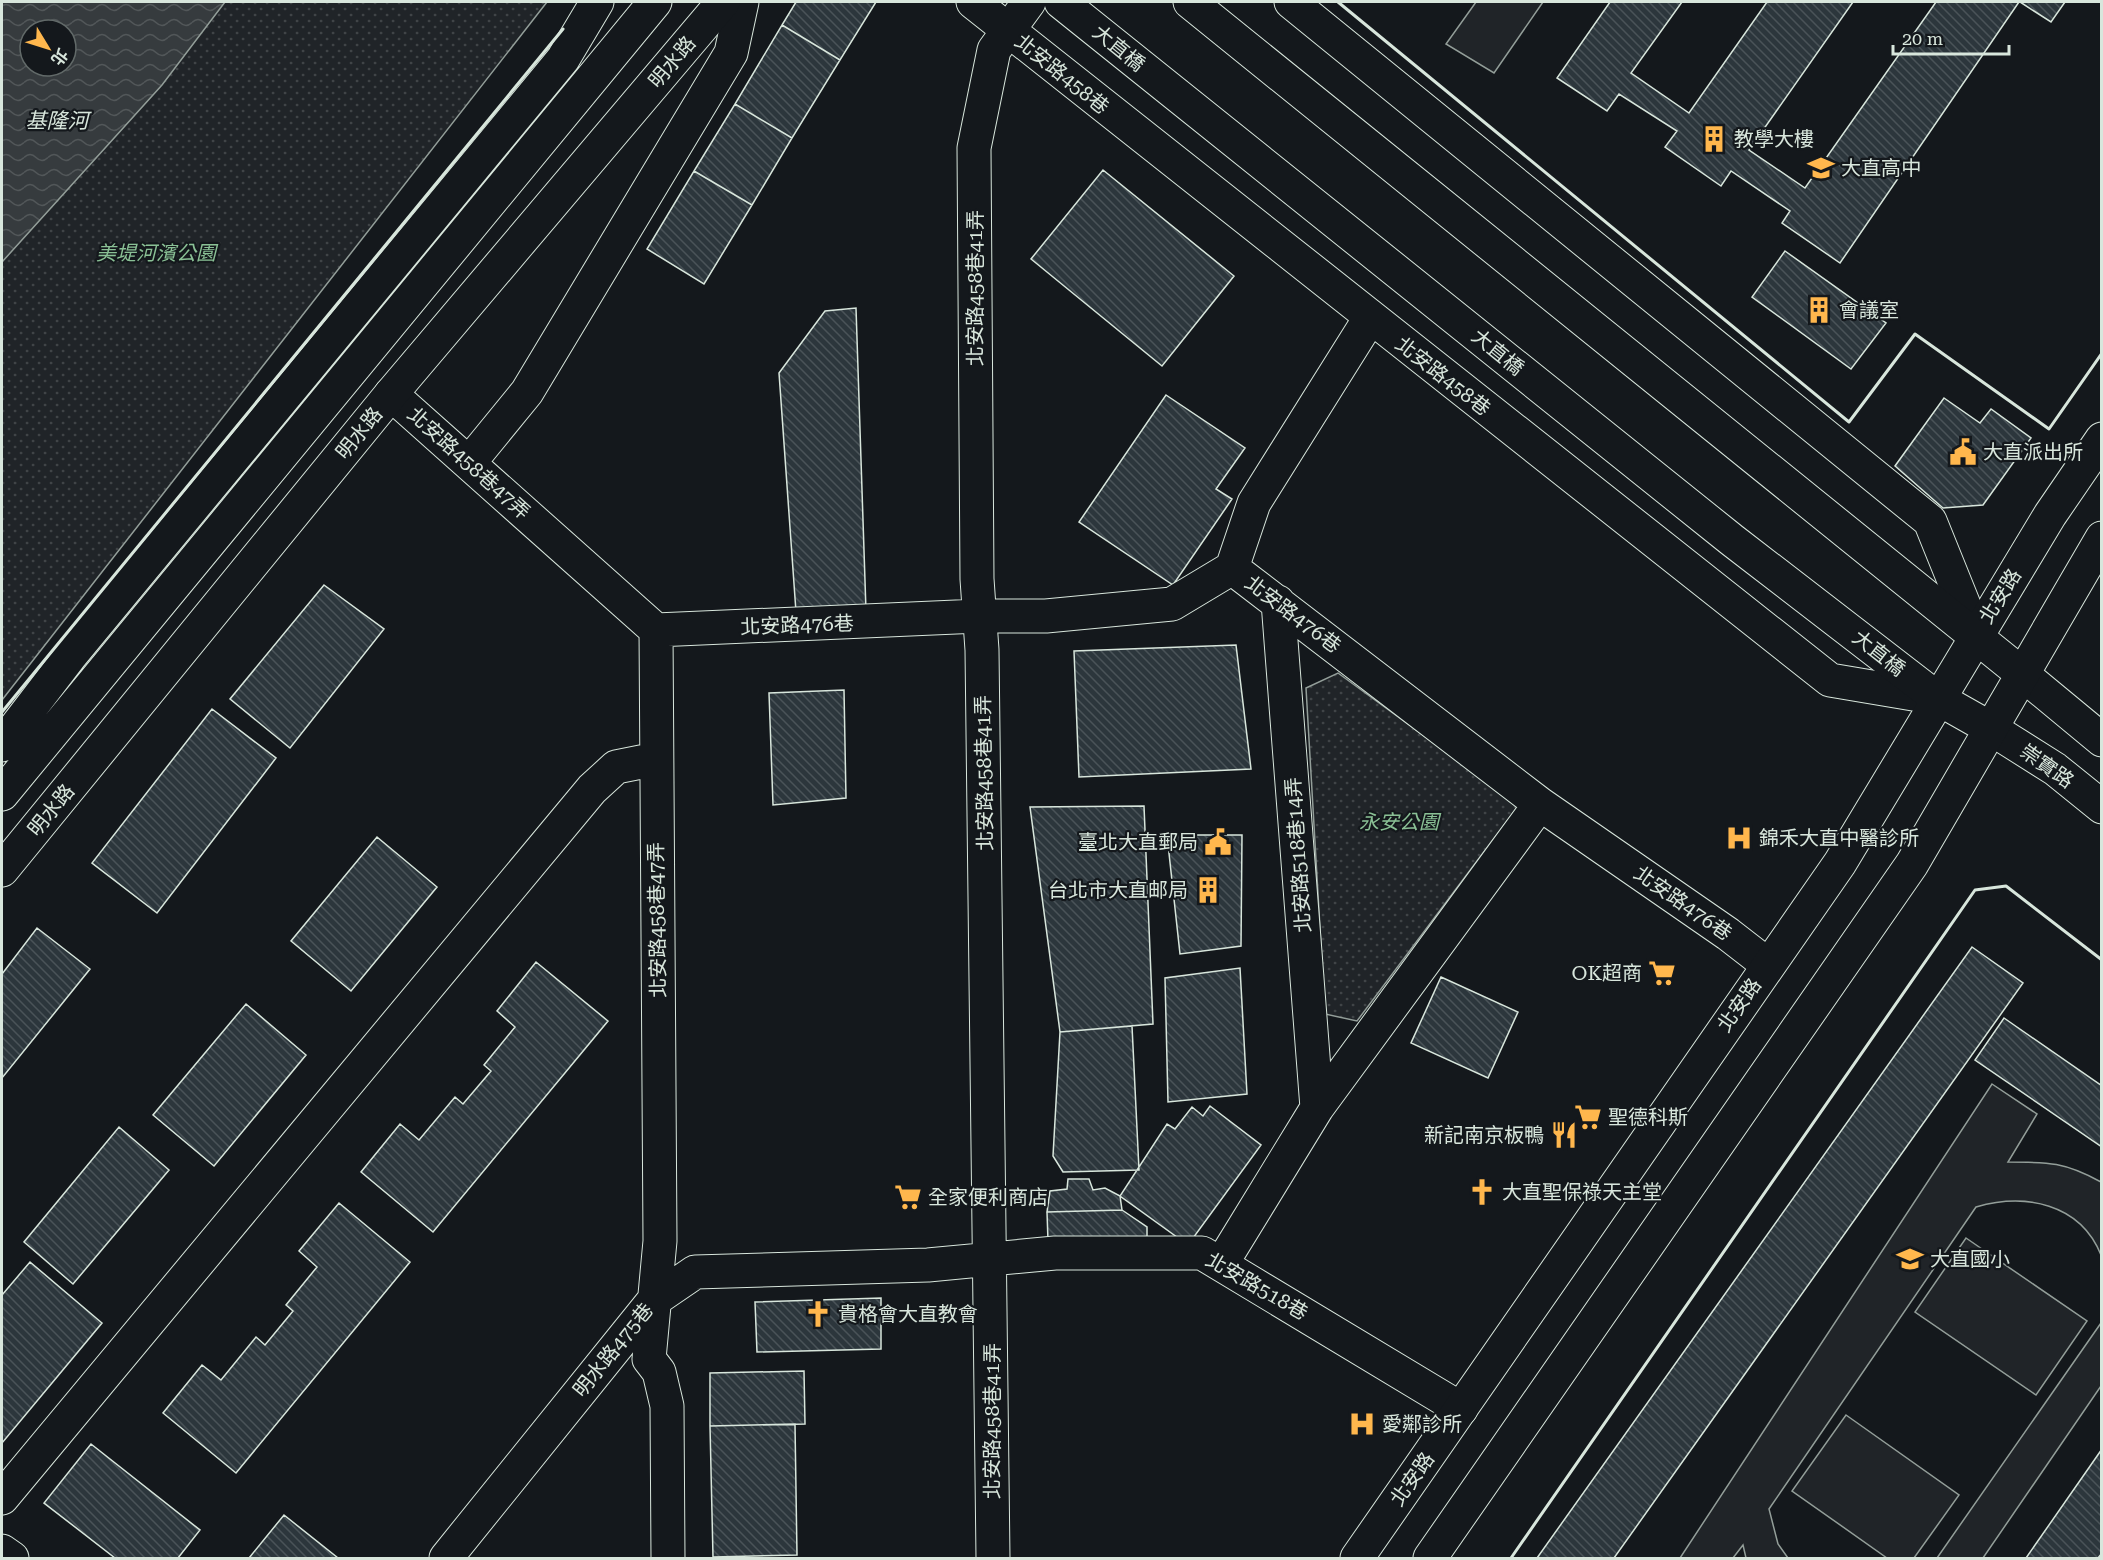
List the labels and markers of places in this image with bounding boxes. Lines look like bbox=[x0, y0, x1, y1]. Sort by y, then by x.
building icon: 教學大樓 bbox=[1699, 124, 1729, 154]
place label: 教學大樓 bbox=[1734, 127, 1814, 151]
school or university icon: 大直高中 bbox=[1806, 153, 1836, 183]
place label: 大直高中 bbox=[1841, 156, 1921, 180]
building icon: 會議室 bbox=[1804, 295, 1834, 325]
place label: 會議室 bbox=[1839, 298, 1899, 322]
public building icon: 大直派出所 bbox=[1948, 437, 1978, 467]
place label: 大直派出所 bbox=[1983, 440, 2083, 464]
hospital icon: 錦禾大直中醫診所 bbox=[1724, 823, 1754, 853]
place label: 錦禾大直中醫診所 bbox=[1759, 826, 1919, 850]
public building icon: 臺北大直郵局 bbox=[1203, 827, 1233, 857]
place label: 臺北大直郵局 bbox=[1078, 830, 1198, 854]
building icon: 台北市大直邮局 bbox=[1193, 875, 1223, 905]
place label: 台北市大直邮局 bbox=[1048, 878, 1188, 902]
supermarket icon: OK超商 bbox=[1647, 958, 1677, 988]
place label: OK超商 bbox=[1572, 961, 1642, 985]
supermarket icon: 聖德科斯 bbox=[1573, 1102, 1603, 1132]
place label: 聖德科斯 bbox=[1608, 1105, 1688, 1129]
restaurant icon: 新記南京板鴨 bbox=[1549, 1120, 1579, 1150]
place label: 新記南京板鴨 bbox=[1424, 1123, 1544, 1147]
church icon: 大直聖保祿天主堂 bbox=[1467, 1177, 1497, 1207]
place label: 大直聖保祿天主堂 bbox=[1502, 1180, 1662, 1204]
supermarket icon: 全家便利商店 bbox=[893, 1182, 923, 1212]
place label: 全家便利商店 bbox=[928, 1185, 1048, 1209]
school or university icon: 大直國小 bbox=[1895, 1244, 1925, 1274]
place label: 大直國小 bbox=[1930, 1247, 2010, 1271]
church icon: 貴格會大直教會 bbox=[803, 1299, 833, 1329]
place label: 貴格會大直教會 bbox=[838, 1302, 978, 1326]
hospital icon: 愛鄰診所 bbox=[1347, 1409, 1377, 1439]
place label: 愛鄰診所 bbox=[1382, 1412, 1462, 1436]

